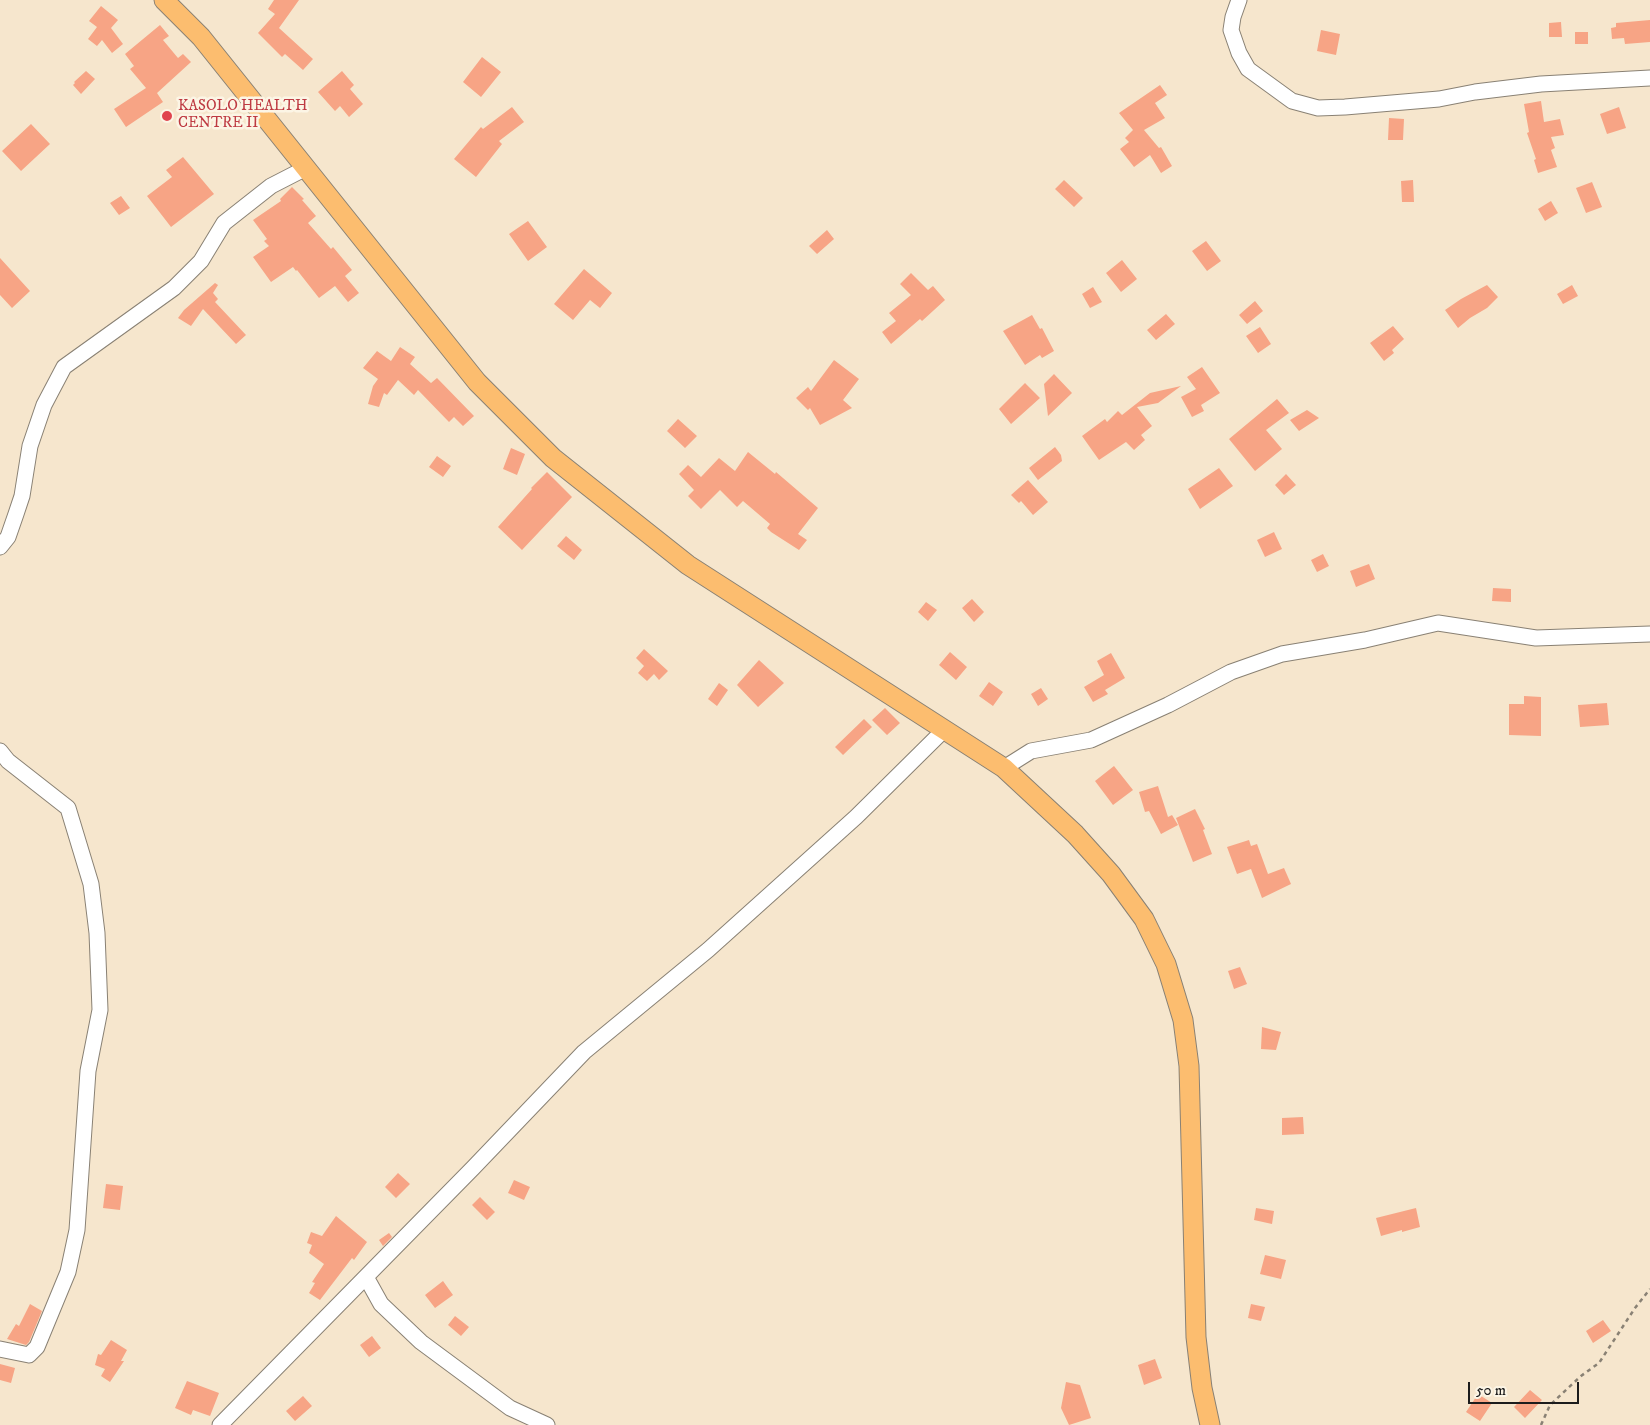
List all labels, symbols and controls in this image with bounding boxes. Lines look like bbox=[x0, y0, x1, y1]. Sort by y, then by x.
place label: KASOLO HEALTH CENTRE II bbox=[178, 98, 308, 133]
marker: KASOLO HEALTH CENTRE II bbox=[160, 109, 174, 123]
scale bar bbox=[1470, 1372, 1581, 1404]
text: 50 m bbox=[1476, 1381, 1506, 1400]

